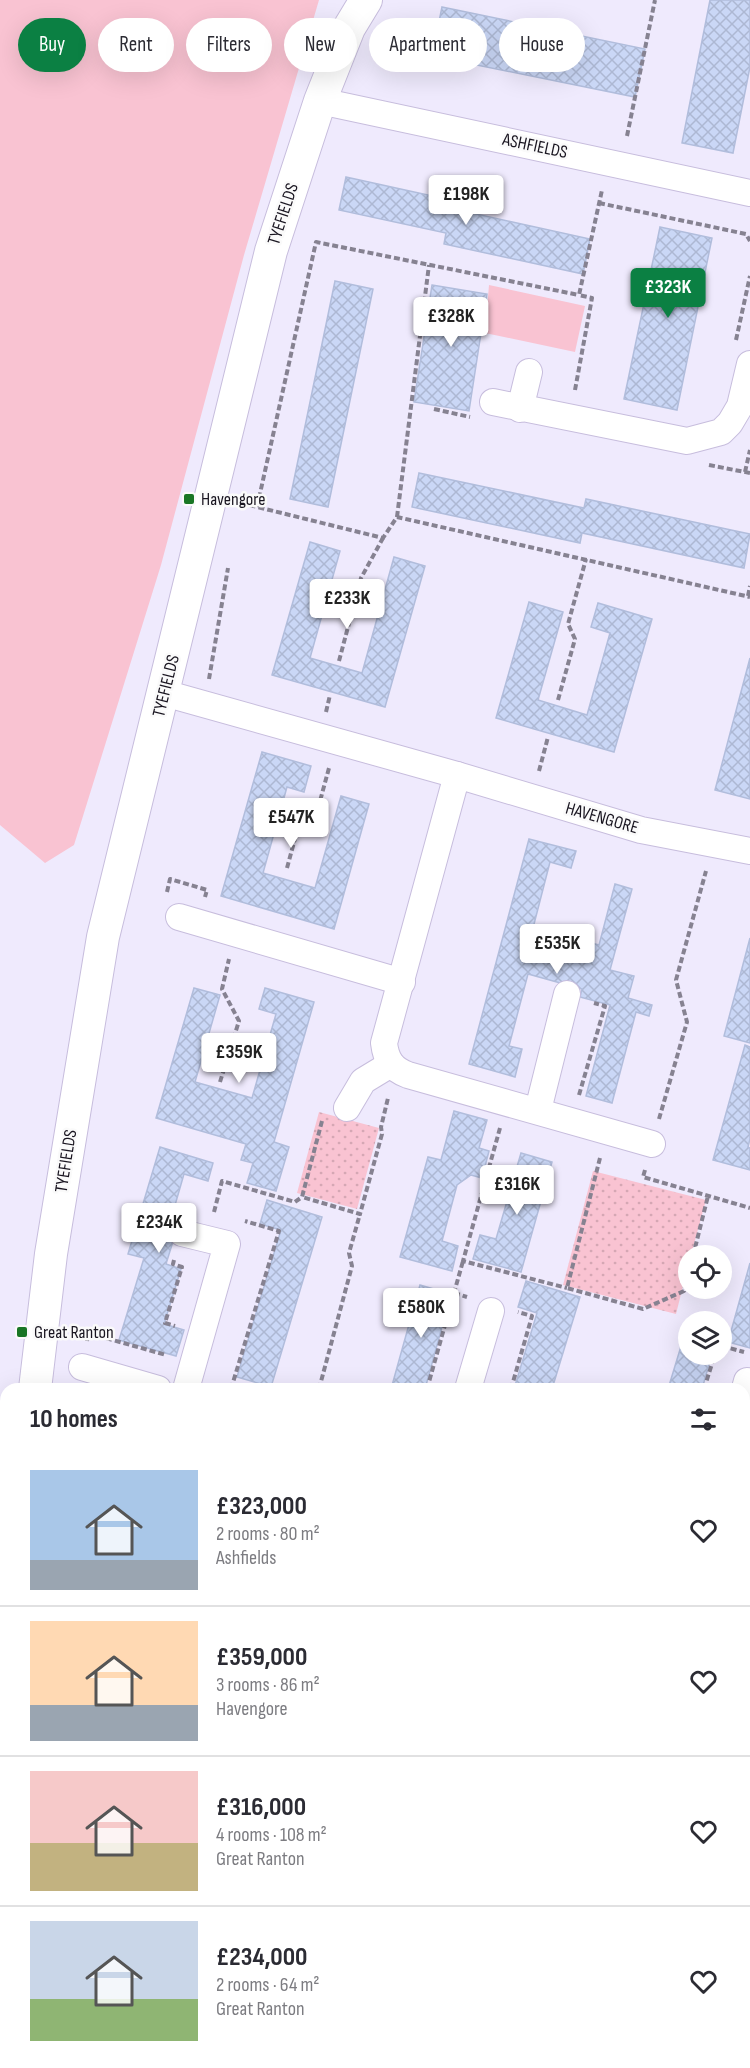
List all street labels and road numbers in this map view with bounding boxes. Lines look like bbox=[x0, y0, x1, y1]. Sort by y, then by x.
street label: ASHFIELDS bbox=[500, 129, 570, 163]
street label: TYEFIELDS bbox=[263, 180, 303, 247]
street label: TYEFIELDS bbox=[148, 652, 184, 719]
street label: HAVENGORE bbox=[563, 798, 641, 838]
street label: TYEFIELDS bbox=[51, 1128, 81, 1194]

